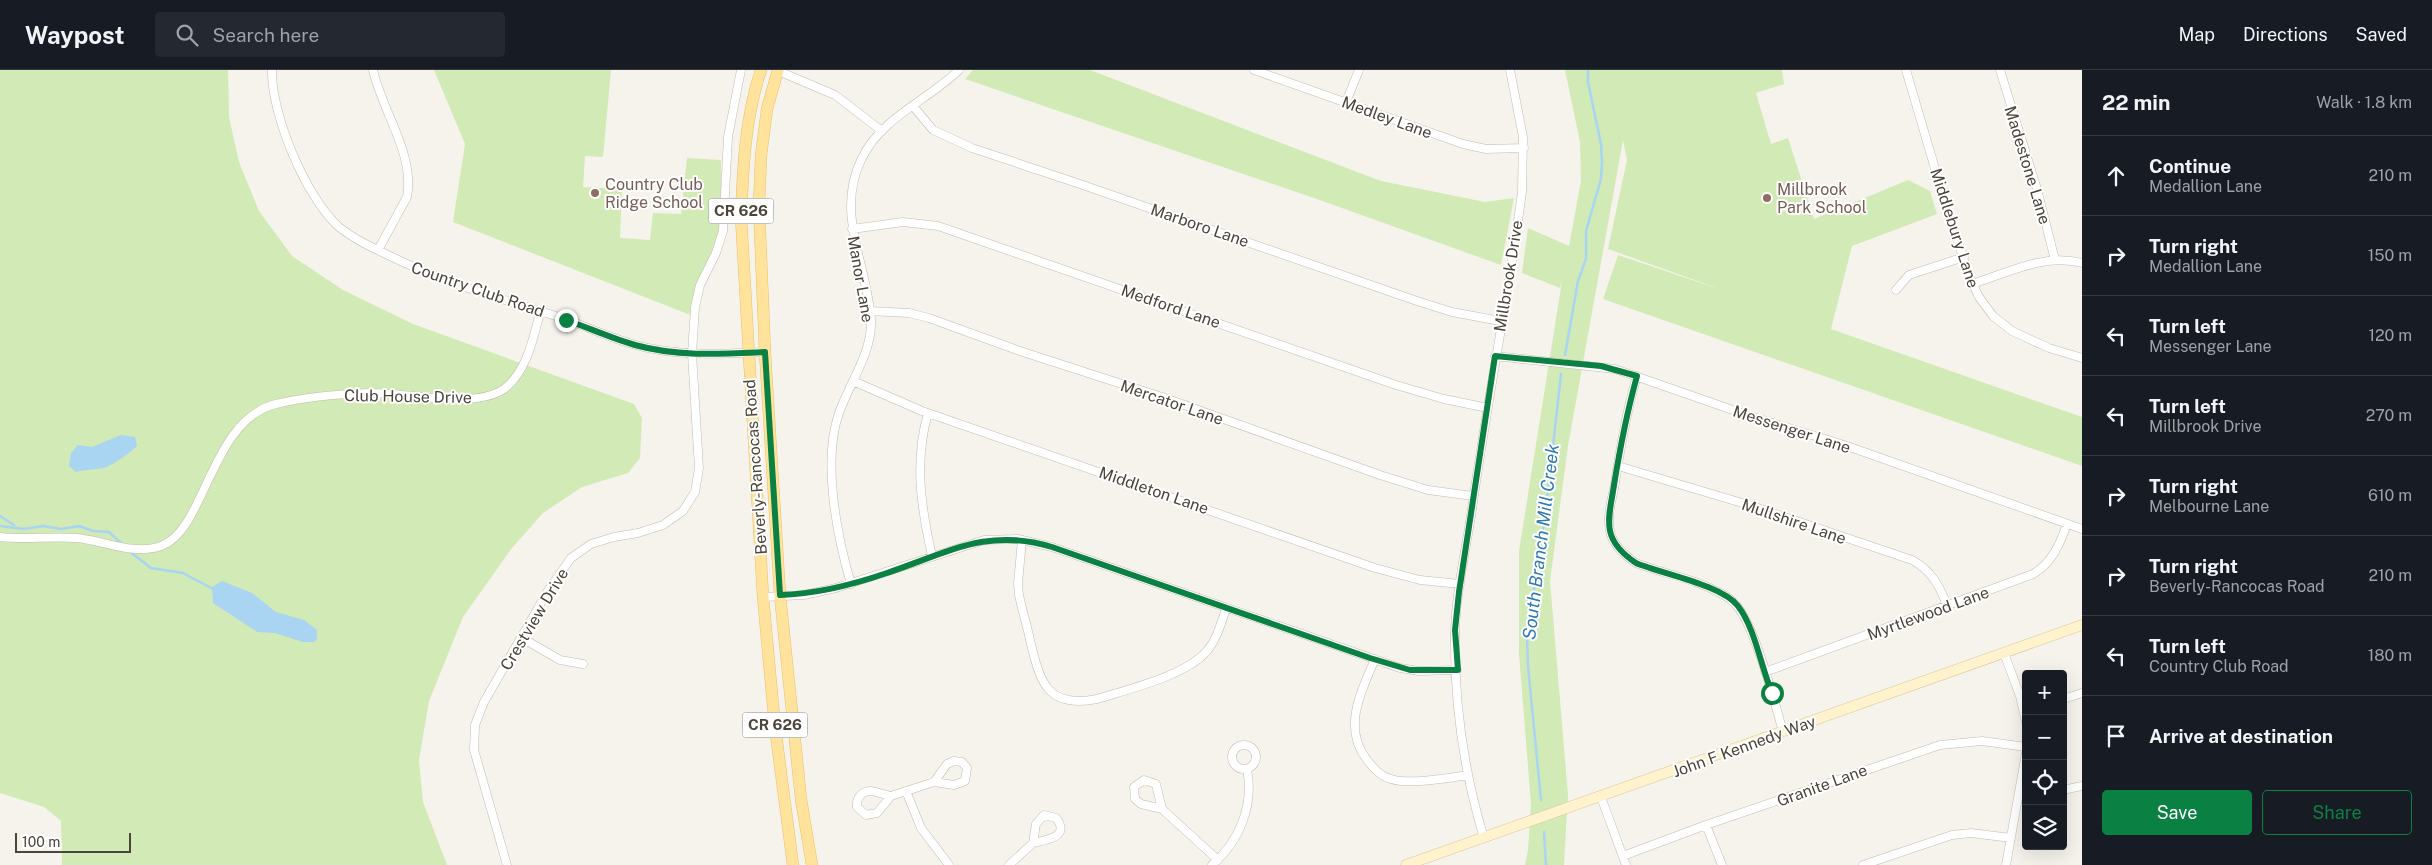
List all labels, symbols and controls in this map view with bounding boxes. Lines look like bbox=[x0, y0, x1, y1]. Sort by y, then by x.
search box bbox=[155, 12, 505, 57]
text: Waypost bbox=[25, 21, 125, 49]
icon: search bbox=[173, 21, 201, 49]
text: Search here bbox=[213, 24, 319, 46]
text: Map bbox=[2178, 24, 2215, 45]
text: Directions bbox=[2243, 24, 2328, 45]
text: Saved bbox=[2356, 24, 2407, 45]
text: 22 min bbox=[2102, 90, 2170, 115]
street label: Medley Lane bbox=[1339, 92, 1435, 143]
text: Walk · 1.8 km bbox=[2316, 93, 2412, 112]
street label: Madestone Lane bbox=[2000, 104, 2055, 227]
text: Continue bbox=[2149, 155, 2231, 177]
icon: ahead bbox=[2102, 162, 2130, 190]
street label: Middlebury Lane bbox=[1926, 166, 1983, 290]
text: 210 m bbox=[2368, 166, 2412, 185]
place label: Country Club Ridge School bbox=[605, 175, 703, 212]
text: Medallion Lane bbox=[2149, 177, 2262, 196]
place label: Millbrook Park School bbox=[1777, 180, 1867, 217]
marker: Country Club Ridge School bbox=[589, 187, 601, 199]
marker: Millbrook Park School bbox=[1761, 192, 1773, 204]
road number: CR 626 bbox=[708, 198, 774, 224]
street label: Marboro Lane bbox=[1148, 200, 1252, 251]
street label: Millbrook Drive bbox=[1490, 219, 1527, 333]
street label: Manor Lane bbox=[844, 234, 877, 324]
text: Turn right bbox=[2149, 235, 2238, 257]
icon: right bbox=[2102, 242, 2130, 270]
text: 150 m bbox=[2368, 246, 2412, 265]
text: Medallion Lane bbox=[2149, 257, 2262, 276]
street label: Country Club Road bbox=[409, 258, 547, 321]
street label: Medford Lane bbox=[1119, 281, 1223, 332]
route end bbox=[555, 309, 578, 332]
text: Turn left bbox=[2149, 315, 2226, 337]
icon: left bbox=[2102, 322, 2130, 350]
text: 120 m bbox=[2368, 326, 2412, 345]
text: Messenger Lane bbox=[2149, 337, 2272, 356]
street label: Mercator Lane bbox=[1118, 376, 1226, 429]
street label: Beverly-Rancocas Road bbox=[740, 379, 771, 555]
street label: Club House Drive bbox=[344, 386, 472, 407]
text: Turn left bbox=[2149, 395, 2226, 417]
street label: Messenger Lane bbox=[1731, 402, 1853, 457]
icon: left bbox=[2102, 402, 2130, 430]
text: 270 m bbox=[2366, 406, 2412, 425]
text: Millbrook Drive bbox=[2149, 417, 2262, 436]
water label: South Branch Mill Creek bbox=[1518, 443, 1563, 641]
street label: Middleton Lane bbox=[1096, 463, 1211, 518]
text: Turn right bbox=[2149, 475, 2238, 497]
icon: right bbox=[2102, 482, 2130, 510]
text: 610 m bbox=[2368, 486, 2412, 505]
street label: Mullshire Lane bbox=[1739, 495, 1849, 548]
text: Melbourne Lane bbox=[2149, 497, 2269, 516]
text: Turn right bbox=[2149, 555, 2238, 577]
icon: right bbox=[2102, 562, 2130, 590]
street label: Crestview Drive bbox=[496, 565, 572, 674]
text: 210 m bbox=[2368, 566, 2412, 585]
text: Beverly-Rancocas Road bbox=[2149, 577, 2325, 596]
street label: Myrtlewood Lane bbox=[1865, 583, 1992, 644]
text: Turn left bbox=[2149, 635, 2226, 657]
icon: left bbox=[2102, 642, 2130, 670]
text: 180 m bbox=[2368, 646, 2412, 665]
text: Country Club Road bbox=[2149, 657, 2289, 676]
map controls bbox=[2022, 670, 2067, 850]
button: + bbox=[2022, 670, 2067, 715]
route start bbox=[1761, 682, 1784, 705]
road number: CR 626 bbox=[742, 712, 808, 738]
street label: John F Kennedy Way bbox=[1670, 712, 1819, 781]
button: − bbox=[2022, 715, 2067, 760]
icon: arrive bbox=[2102, 722, 2130, 750]
text: Arrive at destination bbox=[2149, 725, 2333, 747]
street label: Granite Lane bbox=[1774, 760, 1870, 811]
button: locate bbox=[2022, 760, 2067, 805]
button: Save bbox=[2102, 790, 2252, 835]
button: Share bbox=[2262, 790, 2412, 835]
button: layers bbox=[2022, 805, 2067, 850]
scale bar bbox=[15, 830, 131, 853]
text: 100 m bbox=[22, 834, 60, 850]

